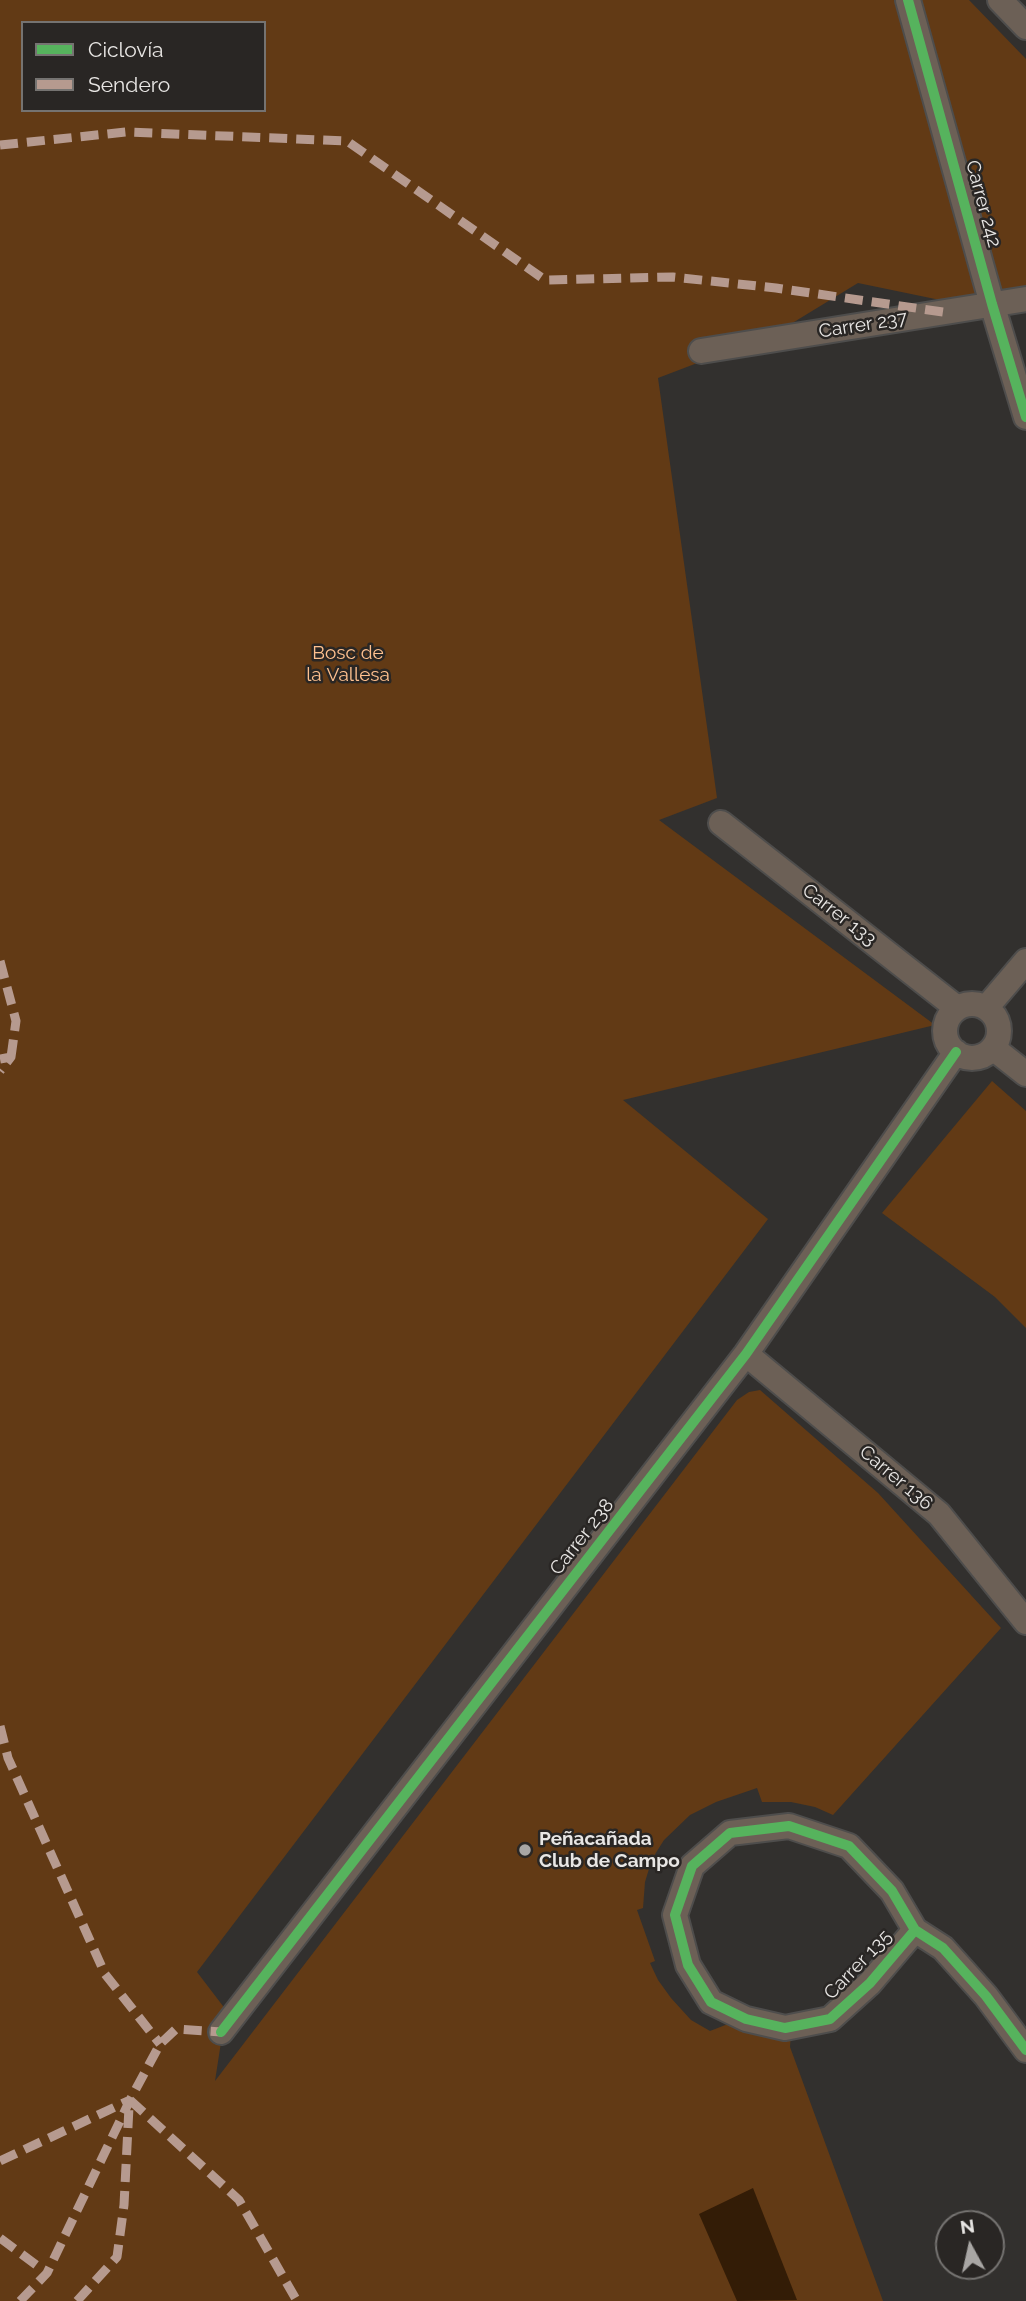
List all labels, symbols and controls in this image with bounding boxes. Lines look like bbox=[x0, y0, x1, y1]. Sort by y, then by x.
legend bbox=[21, 21, 266, 112]
text: Ciclovía bbox=[88, 37, 164, 62]
text: Sendero bbox=[88, 72, 170, 97]
street label: Carrer 242 bbox=[960, 158, 1006, 250]
street label: Carrer 237 bbox=[817, 307, 909, 343]
park label: Bosc de la Vallesa bbox=[306, 642, 390, 686]
street label: Carrer 133 bbox=[798, 879, 880, 951]
street label: Carrer 136 bbox=[855, 1441, 937, 1515]
street label: Carrer 238 bbox=[545, 1494, 619, 1580]
place label: Peñacañada Club de Campo bbox=[539, 1828, 680, 1872]
marker: Peñacañada Club de Campo bbox=[517, 1842, 533, 1858]
street label: Carrer 135 bbox=[819, 1926, 897, 2004]
north arrow bbox=[935, 2210, 1005, 2280]
text: N bbox=[959, 2214, 976, 2238]

